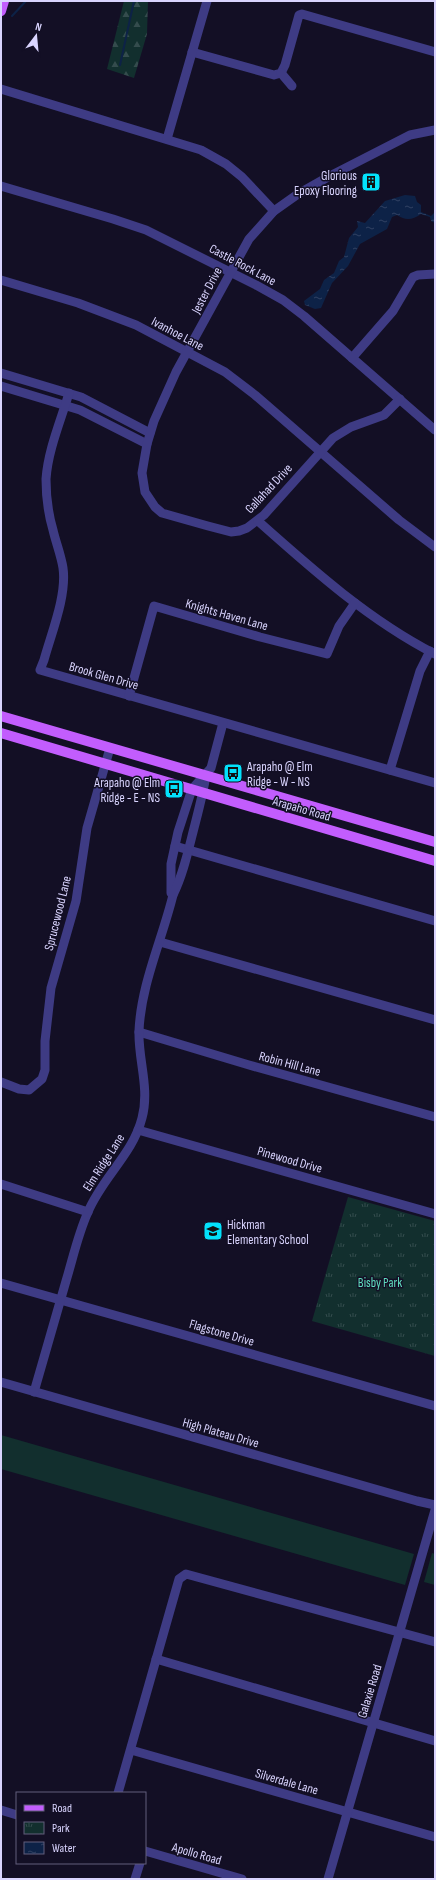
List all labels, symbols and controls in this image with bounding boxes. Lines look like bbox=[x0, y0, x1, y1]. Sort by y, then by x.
north arrow bbox=[16, 16, 56, 56]
text: N bbox=[34, 20, 43, 34]
place label: Glorious Epoxy Flooring bbox=[294, 168, 357, 199]
building icon: Glorious Epoxy Flooring bbox=[360, 171, 382, 193]
street label: Castle Rock Lane bbox=[206, 241, 279, 289]
street label: Jester Drive bbox=[188, 265, 226, 317]
street label: Ivanhoe Lane bbox=[149, 313, 206, 354]
street label: Gallahad Drive bbox=[242, 461, 296, 517]
street label: Knights Haven Lane bbox=[184, 596, 270, 634]
street label: Brook Glen Drive bbox=[67, 658, 140, 694]
place label: Arapaho @ Elm Ridge - W - NS bbox=[246, 759, 313, 790]
bus stop icon: Arapaho @ Elm Ridge - W - NS bbox=[222, 762, 244, 784]
place label: Arapaho @ Elm Ridge - E - NS bbox=[93, 775, 160, 806]
bus stop icon: Arapaho @ Elm Ridge - E - NS bbox=[163, 778, 185, 800]
street label: Arapaho Road bbox=[270, 793, 332, 825]
street label: Sprucewood Lane bbox=[41, 874, 75, 952]
street label: Robin Hill Lane bbox=[257, 1048, 322, 1080]
street label: Elm Ridge Lane bbox=[79, 1131, 128, 1194]
street label: Pinewood Drive bbox=[255, 1143, 324, 1177]
place label: Hickman Elementary School bbox=[227, 1217, 309, 1248]
school or university icon: Hickman Elementary School bbox=[202, 1220, 224, 1242]
park label: Bisby Park bbox=[358, 1275, 402, 1291]
street label: Flagstone Drive bbox=[187, 1316, 256, 1350]
street label: High Plateau Drive bbox=[181, 1414, 261, 1452]
street label: Galaxie Road bbox=[354, 1663, 386, 1720]
street label: Silverdale Lane bbox=[253, 1765, 320, 1799]
legend bbox=[16, 1792, 146, 1864]
text: Road bbox=[52, 1801, 72, 1816]
text: Park bbox=[52, 1821, 70, 1836]
street label: Apollo Road bbox=[169, 1839, 223, 1869]
text: Water bbox=[52, 1841, 76, 1856]

